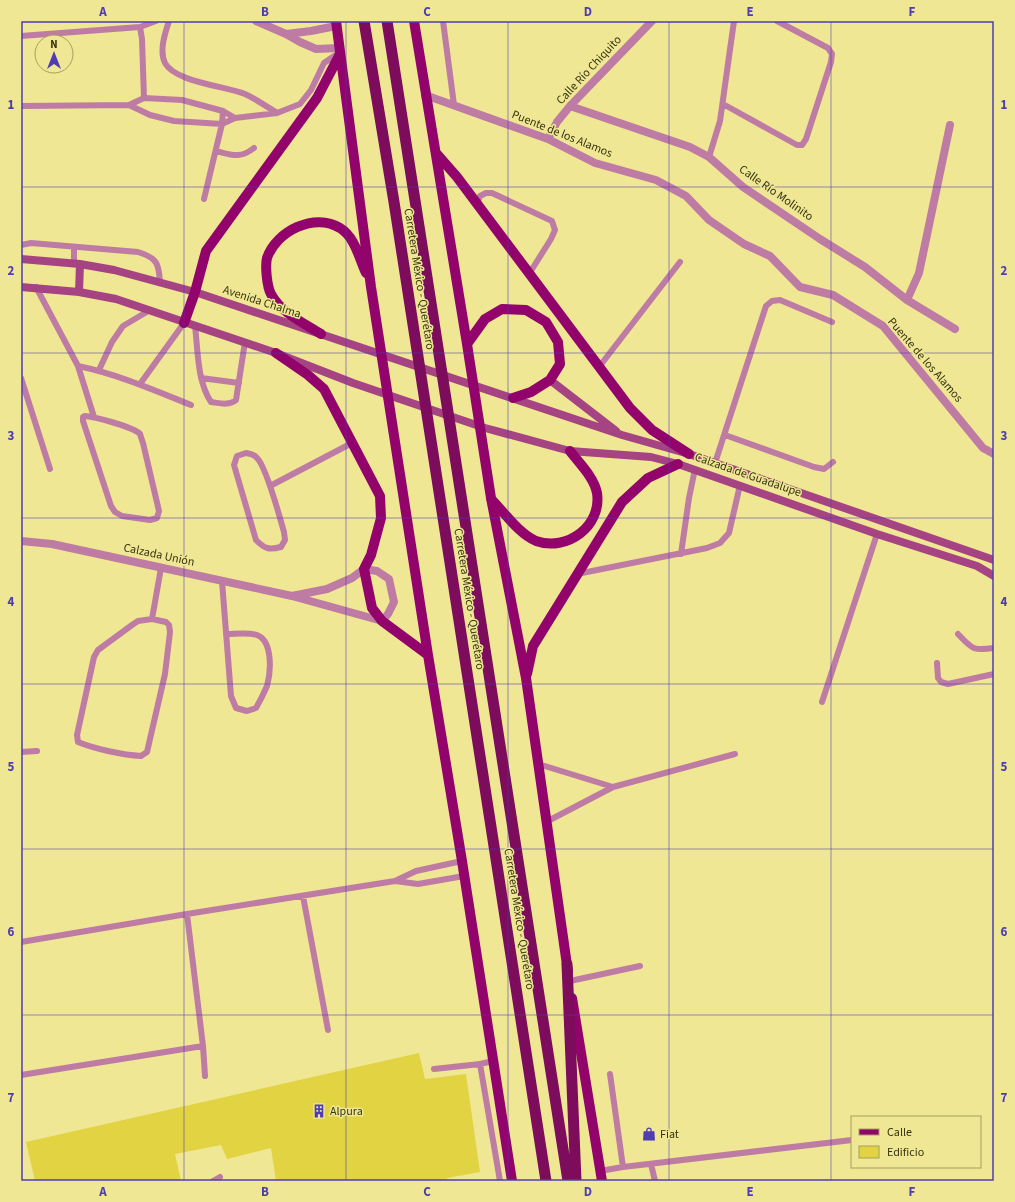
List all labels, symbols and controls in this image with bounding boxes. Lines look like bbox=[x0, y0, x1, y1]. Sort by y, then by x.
text: A bbox=[98, 3, 107, 21]
text: B bbox=[261, 3, 269, 21]
text: C bbox=[423, 3, 431, 21]
text: D bbox=[584, 3, 592, 21]
text: E bbox=[746, 3, 754, 21]
text: F bbox=[909, 3, 916, 21]
street label: Calle Río Chiquito bbox=[552, 32, 626, 108]
north arrow bbox=[34, 34, 74, 74]
text: N bbox=[50, 37, 58, 52]
text: 1 bbox=[8, 96, 15, 114]
text: 1 bbox=[1001, 96, 1008, 114]
street label: Puente de los Alamos bbox=[509, 106, 615, 162]
street label: Calle Río Molinito bbox=[735, 161, 817, 225]
street label: Carretera México - Querétaro bbox=[399, 207, 439, 351]
text: 2 bbox=[8, 262, 15, 280]
text: 2 bbox=[1001, 262, 1008, 280]
street label: Avenida Chalma bbox=[221, 281, 303, 323]
street label: Puente de los Alamos bbox=[883, 314, 967, 406]
text: 3 bbox=[8, 427, 15, 445]
text: 3 bbox=[1001, 427, 1008, 445]
street label: Calzada de Guadalupe bbox=[692, 449, 804, 501]
street label: Carretera México - Querétaro bbox=[449, 527, 489, 671]
street label: Calzada Unión bbox=[122, 539, 196, 571]
text: 4 bbox=[8, 593, 15, 611]
text: 4 bbox=[1001, 593, 1008, 611]
text: 5 bbox=[8, 758, 15, 776]
text: 5 bbox=[1001, 758, 1008, 776]
street label: Carretera México - Querétaro bbox=[499, 847, 539, 991]
text: 6 bbox=[8, 923, 15, 941]
text: 6 bbox=[1001, 923, 1008, 941]
text: 7 bbox=[8, 1089, 15, 1107]
text: 7 bbox=[1001, 1089, 1008, 1107]
building icon: Alpura bbox=[311, 1103, 327, 1119]
place label: Alpura bbox=[330, 1103, 363, 1120]
legend bbox=[851, 1116, 981, 1168]
text: Calle bbox=[887, 1124, 912, 1141]
shop icon: Fiat bbox=[641, 1126, 657, 1142]
place label: Fiat bbox=[660, 1126, 679, 1143]
text: Edificio bbox=[887, 1144, 924, 1161]
text: A bbox=[98, 1183, 107, 1201]
text: B bbox=[261, 1183, 269, 1201]
text: C bbox=[423, 1183, 431, 1201]
text: D bbox=[584, 1183, 592, 1201]
text: E bbox=[746, 1183, 754, 1201]
text: F bbox=[909, 1183, 916, 1201]

